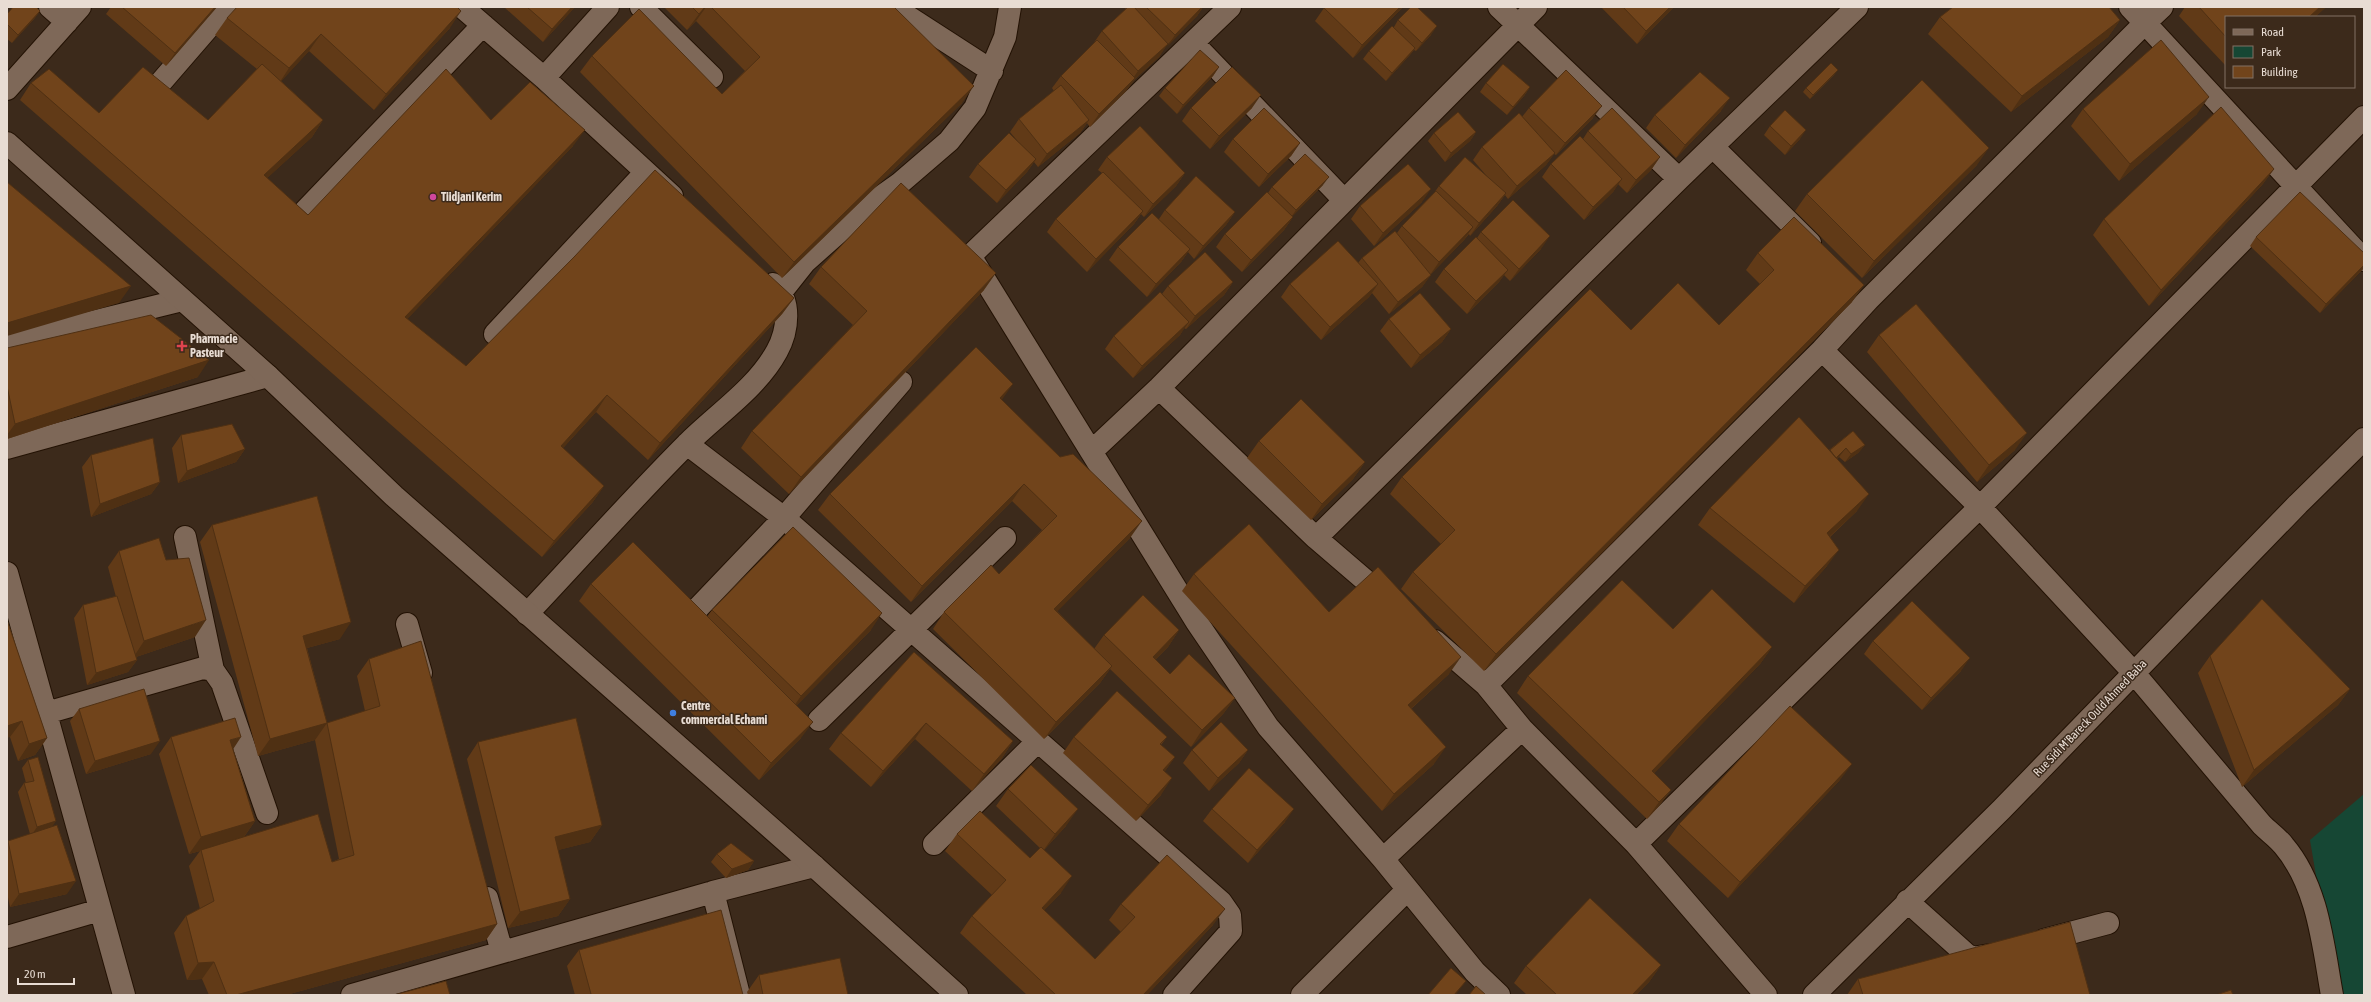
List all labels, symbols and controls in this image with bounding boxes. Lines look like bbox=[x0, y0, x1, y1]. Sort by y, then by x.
legend bbox=[2225, 16, 2355, 88]
text: Road bbox=[2261, 25, 2284, 39]
text: Park bbox=[2261, 45, 2282, 59]
text: Building bbox=[2261, 65, 2299, 79]
place label: Tiidjani Kerim bbox=[441, 190, 502, 204]
marker: Tiidjani Kerim bbox=[428, 192, 438, 202]
place label: Pharmacie Pasteur bbox=[190, 332, 238, 360]
marker: Pharmacie Pasteur bbox=[177, 341, 187, 351]
street label: Rue Sidi M'Bareck Ould Ahmed Baba bbox=[2030, 657, 2150, 779]
place label: Centre commercial Echami bbox=[681, 699, 768, 727]
marker: Centre commercial Echami bbox=[668, 708, 678, 718]
scale bar bbox=[18, 960, 74, 986]
text: 20 m bbox=[24, 967, 46, 981]

